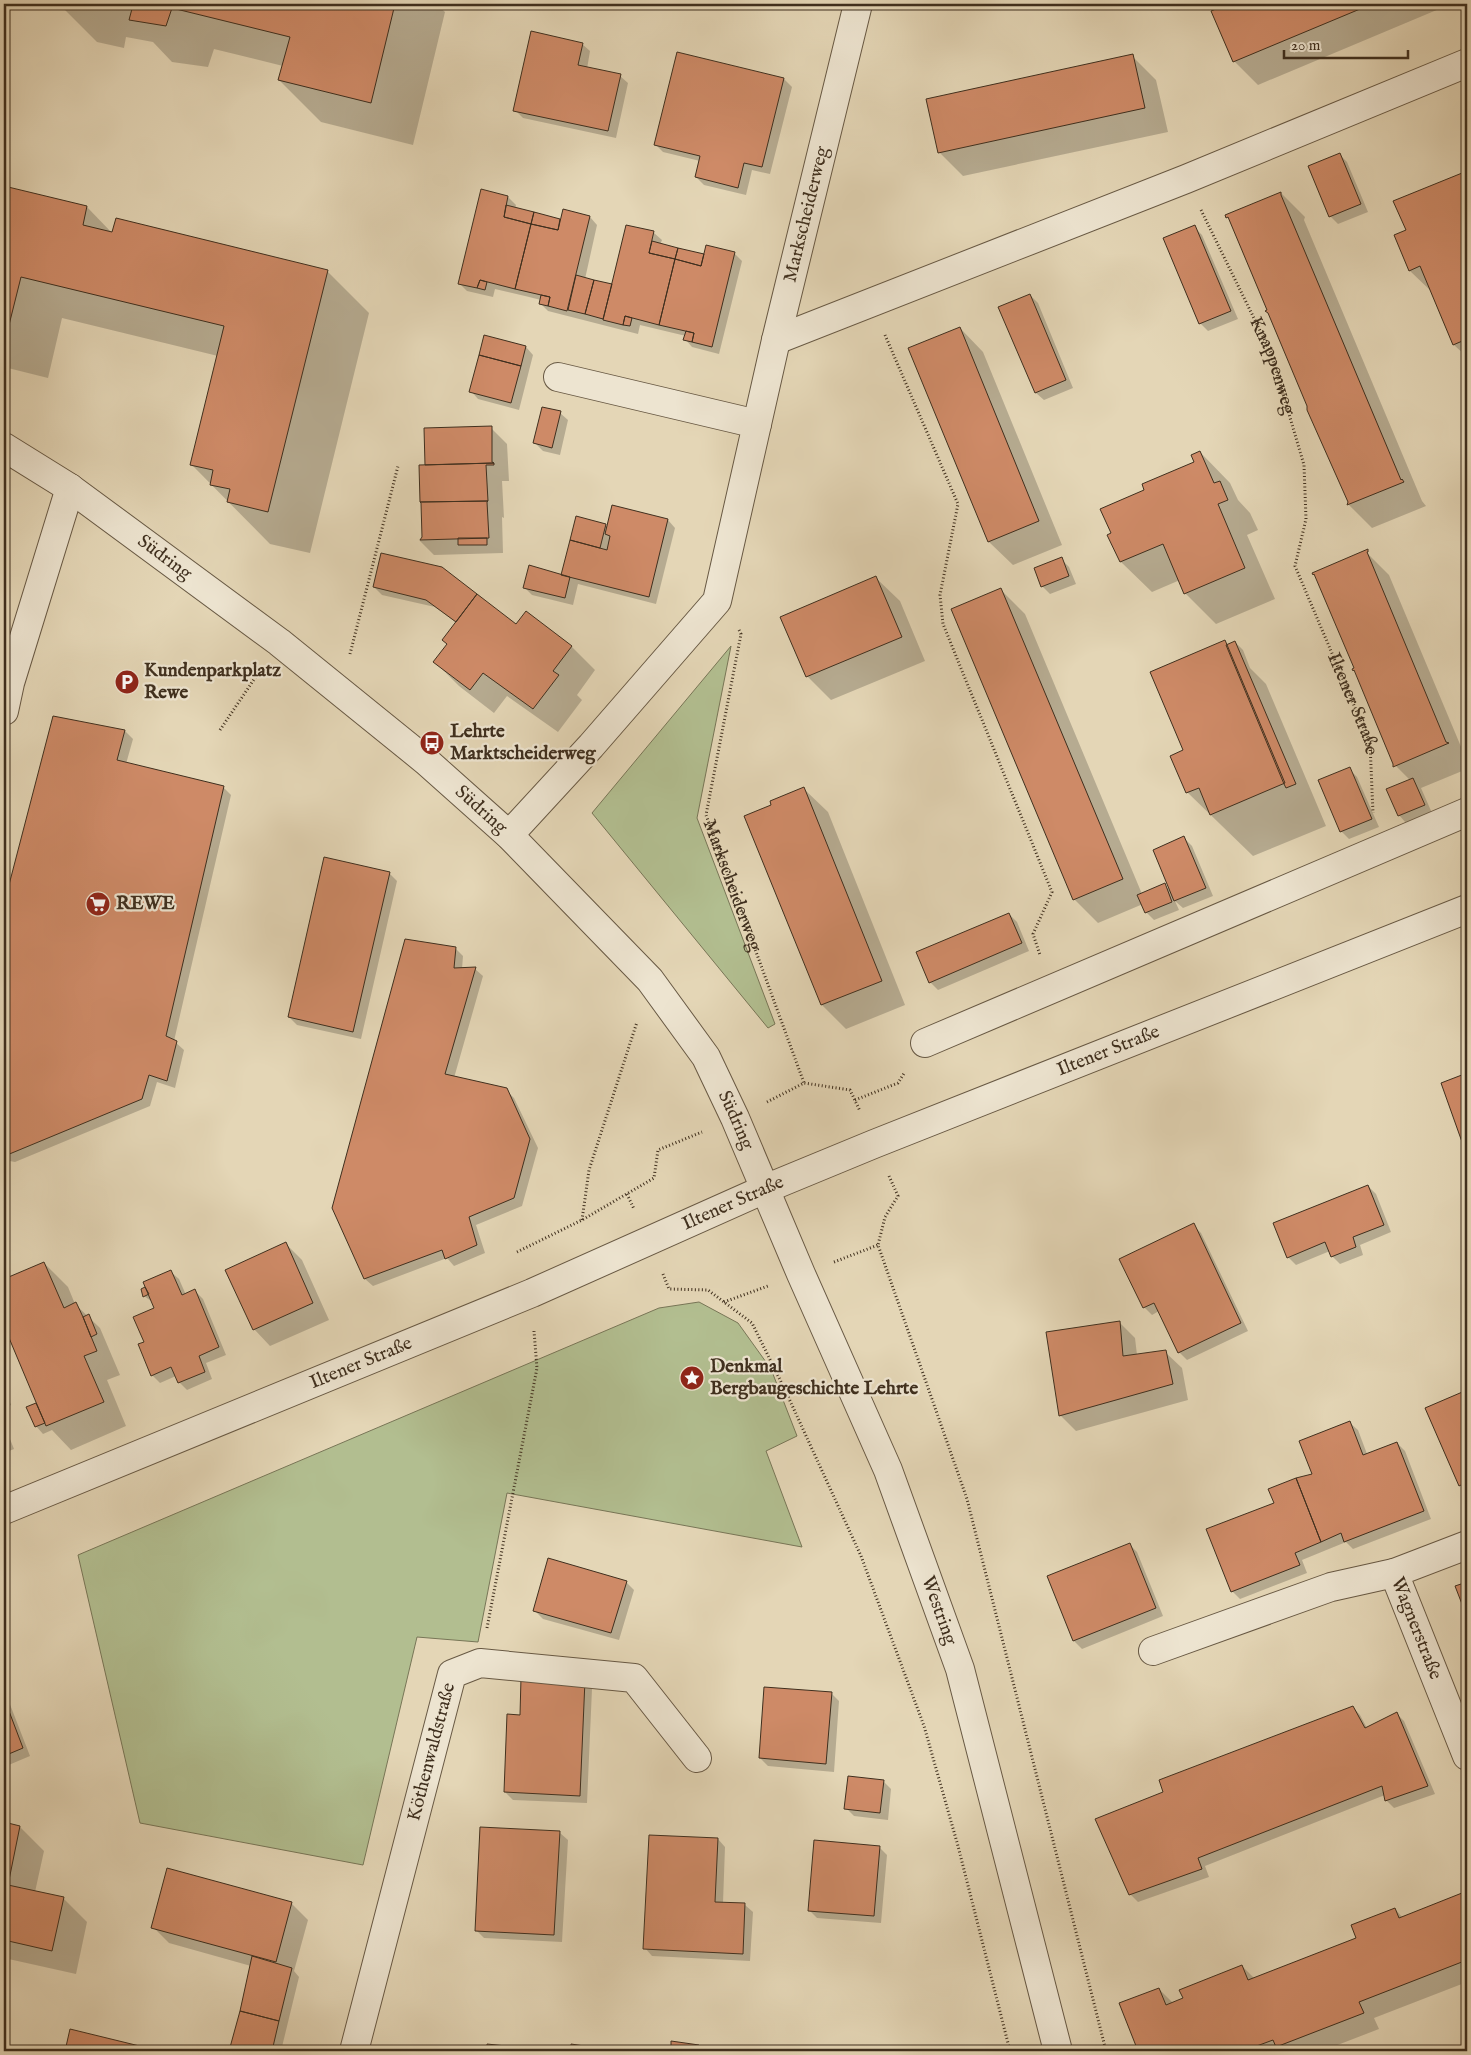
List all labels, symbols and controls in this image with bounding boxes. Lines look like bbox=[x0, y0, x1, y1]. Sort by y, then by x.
scale bar bbox=[1284, 28, 1407, 60]
text: 20 m bbox=[1291, 36, 1321, 55]
street label: Markscheiderweg bbox=[779, 143, 835, 285]
street label: Knappenweg bbox=[1243, 313, 1301, 419]
street label: Südring bbox=[132, 529, 197, 586]
street label: Iltener Straße bbox=[1321, 649, 1383, 756]
place label: Kundenparkplatz Rewe bbox=[144, 659, 281, 705]
parking icon: Kundenparkplatz Rewe bbox=[114, 669, 140, 695]
place label: Lehrte Marktscheiderweg bbox=[450, 720, 596, 766]
bus stop icon: Lehrte Marktscheiderweg bbox=[419, 730, 445, 756]
street label: Südring bbox=[450, 780, 513, 840]
street label: Markscheiderweg bbox=[697, 816, 767, 956]
supermarket icon: REWE bbox=[85, 891, 111, 917]
place label: REWE bbox=[116, 892, 175, 916]
street label: Iltener Straße bbox=[1053, 1020, 1164, 1082]
street label: Südring bbox=[712, 1087, 759, 1154]
street label: Iltener Straße bbox=[679, 1170, 788, 1236]
street label: Iltener Straße bbox=[306, 1331, 416, 1395]
place label: Denkmal Bergbaugeschichte Lehrte bbox=[710, 1355, 918, 1401]
place icon: Denkmal Bergbaugeschichte Lehrte bbox=[679, 1365, 705, 1391]
street label: Westring bbox=[915, 1573, 963, 1649]
street label: Wagnerstraße bbox=[1385, 1574, 1447, 1684]
street label: Köthenwaldstraße bbox=[402, 1680, 461, 1824]

